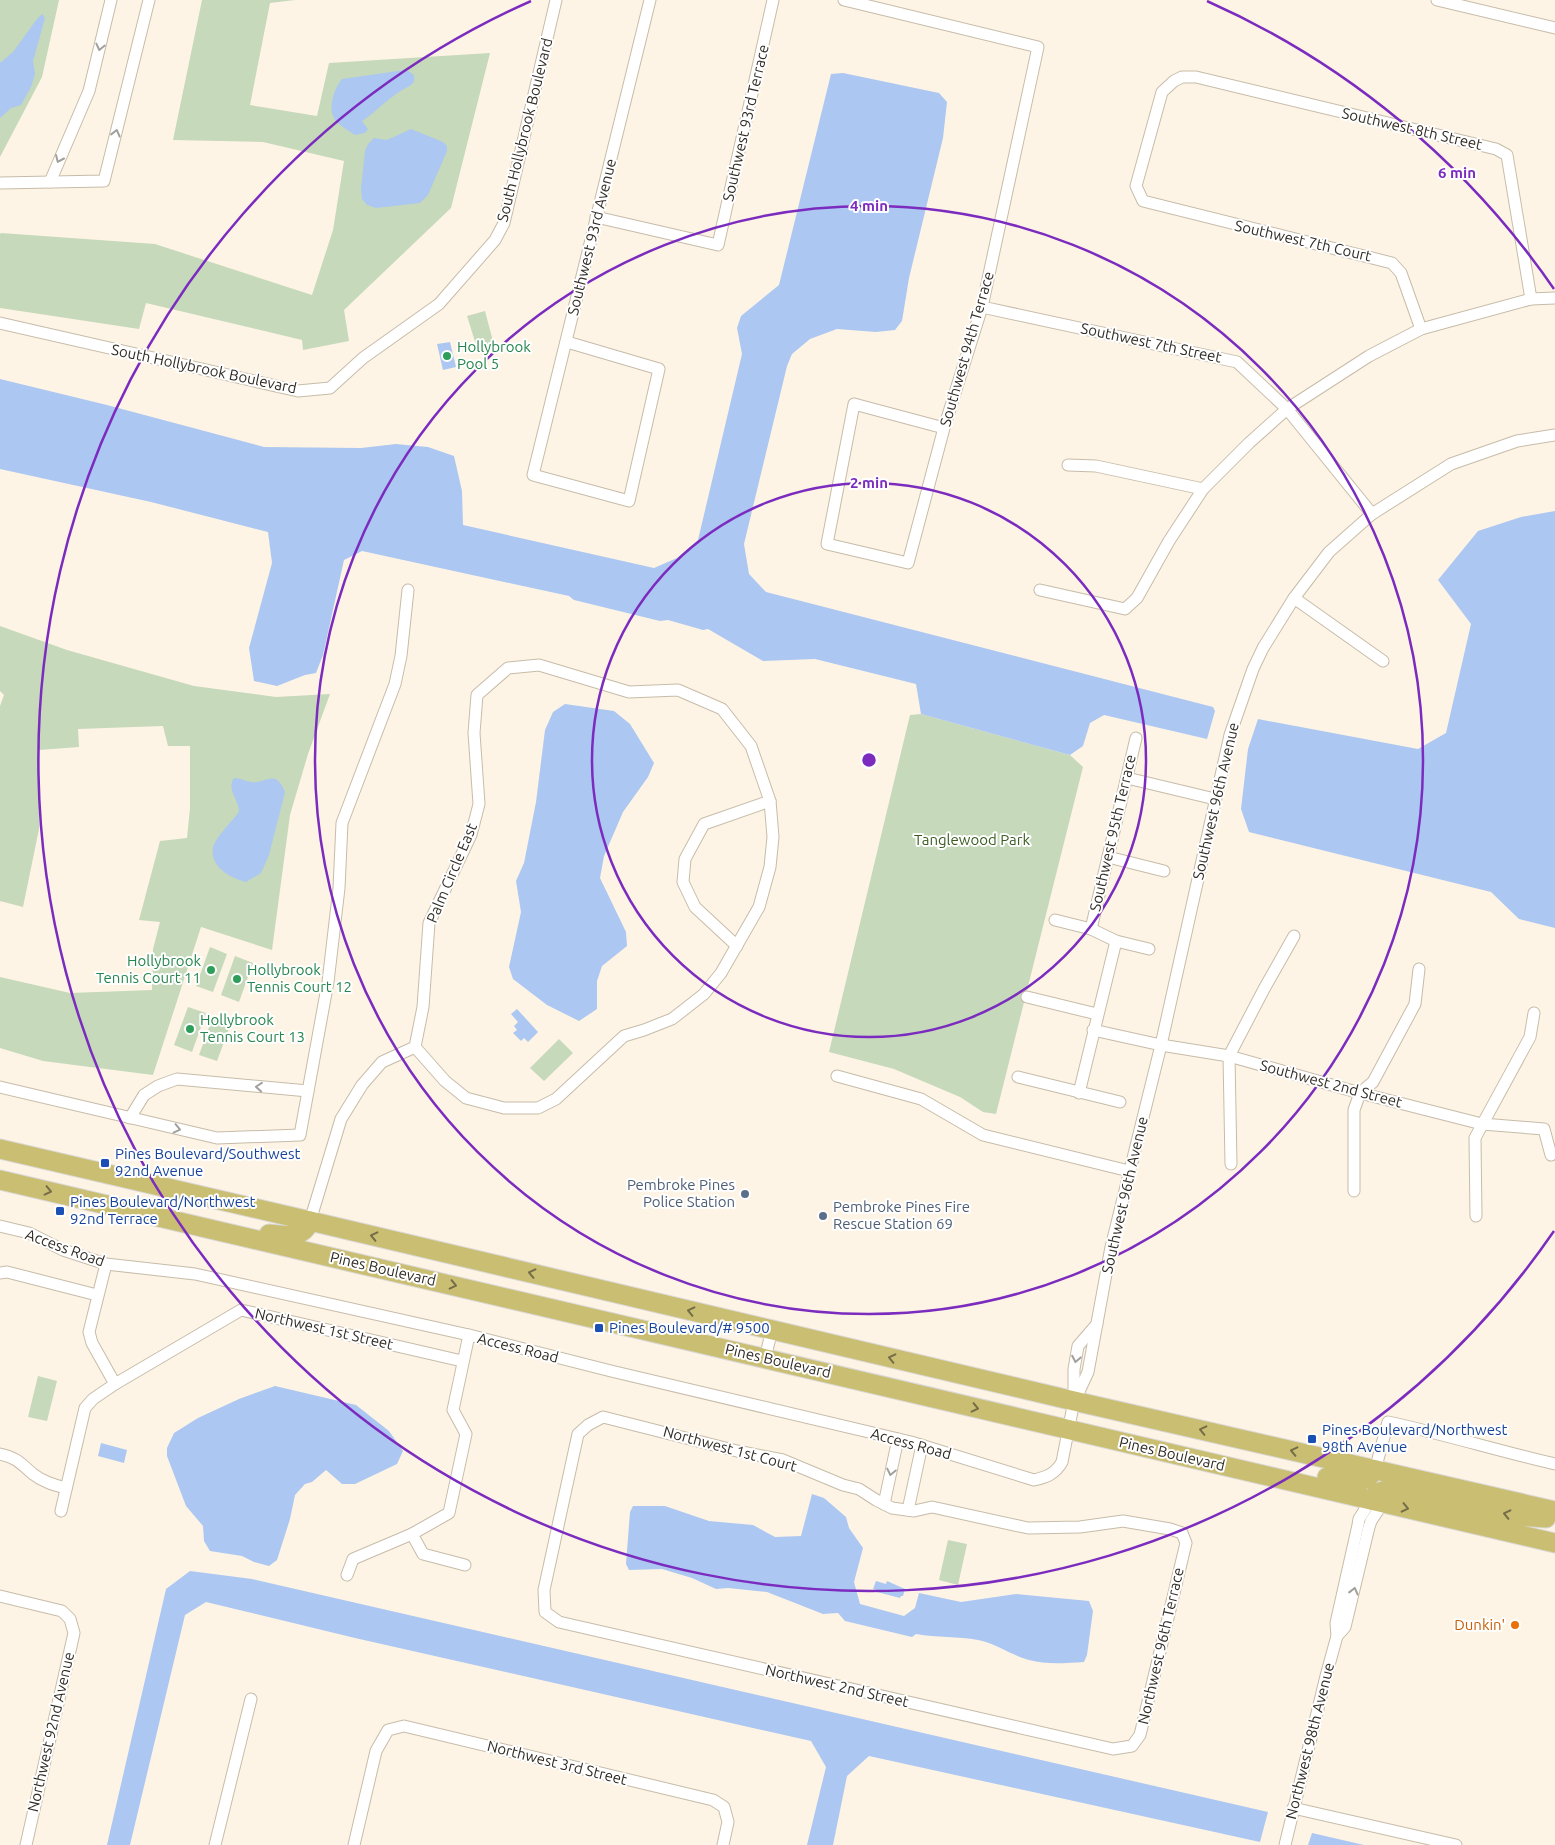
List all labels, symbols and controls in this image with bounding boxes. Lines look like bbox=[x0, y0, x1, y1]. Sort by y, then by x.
street label: South Hollybrook Boulevard bbox=[493, 36, 556, 224]
one-way arrow bbox=[95, 43, 106, 52]
street label: Southwest 93rd Terrace bbox=[719, 43, 772, 203]
street label: Southwest 8th Street bbox=[1340, 104, 1484, 153]
one-way arrow bbox=[110, 129, 121, 138]
one-way arrow bbox=[55, 154, 66, 163]
street label: Southwest 93rd Avenue bbox=[564, 157, 619, 317]
text: 6 min bbox=[1438, 164, 1476, 181]
text: 4 min bbox=[850, 197, 888, 214]
street label: Southwest 7th Court bbox=[1233, 216, 1373, 265]
street label: Southwest 94th Terrace bbox=[936, 269, 997, 428]
street label: Southwest 7th Street bbox=[1079, 319, 1223, 366]
place label: Hollybrook Pool 5 bbox=[457, 338, 531, 372]
street label: South Hollybrook Boulevard bbox=[110, 341, 298, 396]
marker: Hollybrook Pool 5 bbox=[441, 350, 453, 362]
text: 2 min bbox=[850, 474, 888, 491]
street label: Southwest 96th Avenue bbox=[1189, 721, 1242, 881]
centre of rings bbox=[860, 751, 878, 769]
street label: Southwest 95th Terrace bbox=[1086, 753, 1139, 913]
street label: Palm Circle East bbox=[423, 820, 480, 925]
park label: Tanglewood Park bbox=[914, 831, 1030, 848]
place label: Hollybrook Tennis Court 11 bbox=[96, 952, 201, 986]
place label: Hollybrook Tennis Court 12 bbox=[247, 961, 352, 995]
marker: Hollybrook Tennis Court 11 bbox=[205, 964, 217, 976]
marker: Hollybrook Tennis Court 12 bbox=[231, 973, 243, 985]
place label: Hollybrook Tennis Court 13 bbox=[200, 1011, 305, 1045]
marker: Hollybrook Tennis Court 13 bbox=[184, 1023, 196, 1035]
street label: Southwest 2nd Street bbox=[1258, 1056, 1404, 1111]
one-way arrow bbox=[255, 1081, 263, 1092]
street label: Southwest 96th Avenue bbox=[1098, 1115, 1151, 1275]
one-way arrow bbox=[173, 1123, 182, 1134]
place label: Pines Boulevard/Southwest 92nd Avenue bbox=[115, 1145, 301, 1179]
marker: Pines Boulevard/Southwest 92nd Avenue bbox=[99, 1157, 111, 1169]
place label: Pembroke Pines Police Station bbox=[627, 1176, 735, 1210]
one-way arrow bbox=[43, 1185, 52, 1196]
marker: Pembroke Pines Police Station bbox=[739, 1188, 751, 1200]
place label: Pines Boulevard/Northwest 92nd Terrace bbox=[70, 1193, 255, 1227]
place label: Pembroke Pines Fire Rescue Station 69 bbox=[833, 1198, 970, 1232]
marker: Pines Boulevard/Northwest 92nd Terrace bbox=[54, 1205, 66, 1217]
marker: Pembroke Pines Fire Rescue Station 69 bbox=[817, 1210, 829, 1222]
street label: Access Road bbox=[23, 1225, 107, 1270]
one-way arrow bbox=[370, 1231, 379, 1242]
street label: Pines Boulevard bbox=[329, 1248, 438, 1289]
one-way arrow bbox=[528, 1268, 537, 1279]
one-way arrow bbox=[448, 1279, 457, 1290]
street label: Northwest 1st Street bbox=[253, 1304, 395, 1353]
one-way arrow bbox=[686, 1306, 695, 1317]
place label: Pines Boulevard/# 9500 bbox=[609, 1319, 770, 1336]
marker: Pines Boulevard/# 9500 bbox=[593, 1322, 605, 1334]
street label: Access Road bbox=[476, 1329, 560, 1366]
street label: Pines Boulevard bbox=[724, 1340, 833, 1381]
one-way arrow bbox=[887, 1353, 896, 1364]
one-way arrow bbox=[1071, 1355, 1081, 1364]
one-way arrow bbox=[971, 1402, 980, 1413]
place label: Pines Boulevard/Northwest 98th Avenue bbox=[1322, 1421, 1507, 1455]
street label: Northwest 1st Court bbox=[661, 1422, 799, 1475]
street label: Access Road bbox=[869, 1425, 953, 1462]
one-way arrow bbox=[1198, 1425, 1207, 1436]
street label: Pines Boulevard bbox=[1118, 1433, 1227, 1474]
marker: Pines Boulevard/Northwest 98th Avenue bbox=[1306, 1433, 1318, 1445]
one-way arrow bbox=[1289, 1446, 1298, 1457]
one-way arrow bbox=[886, 1467, 897, 1476]
one-way arrow bbox=[1401, 1502, 1410, 1513]
one-way arrow bbox=[1502, 1509, 1511, 1520]
street label: Northwest 96th Terrace bbox=[1134, 1566, 1187, 1726]
one-way arrow bbox=[1348, 1587, 1359, 1596]
place label: Dunkin' bbox=[1454, 1616, 1505, 1633]
marker: Dunkin' bbox=[1509, 1619, 1521, 1631]
street label: Northwest 92nd Avenue bbox=[24, 1650, 77, 1814]
street label: Northwest 2nd Street bbox=[764, 1661, 910, 1710]
street label: Northwest 98th Avenue bbox=[1282, 1661, 1337, 1821]
street label: Northwest 3rd Street bbox=[485, 1737, 629, 1788]

